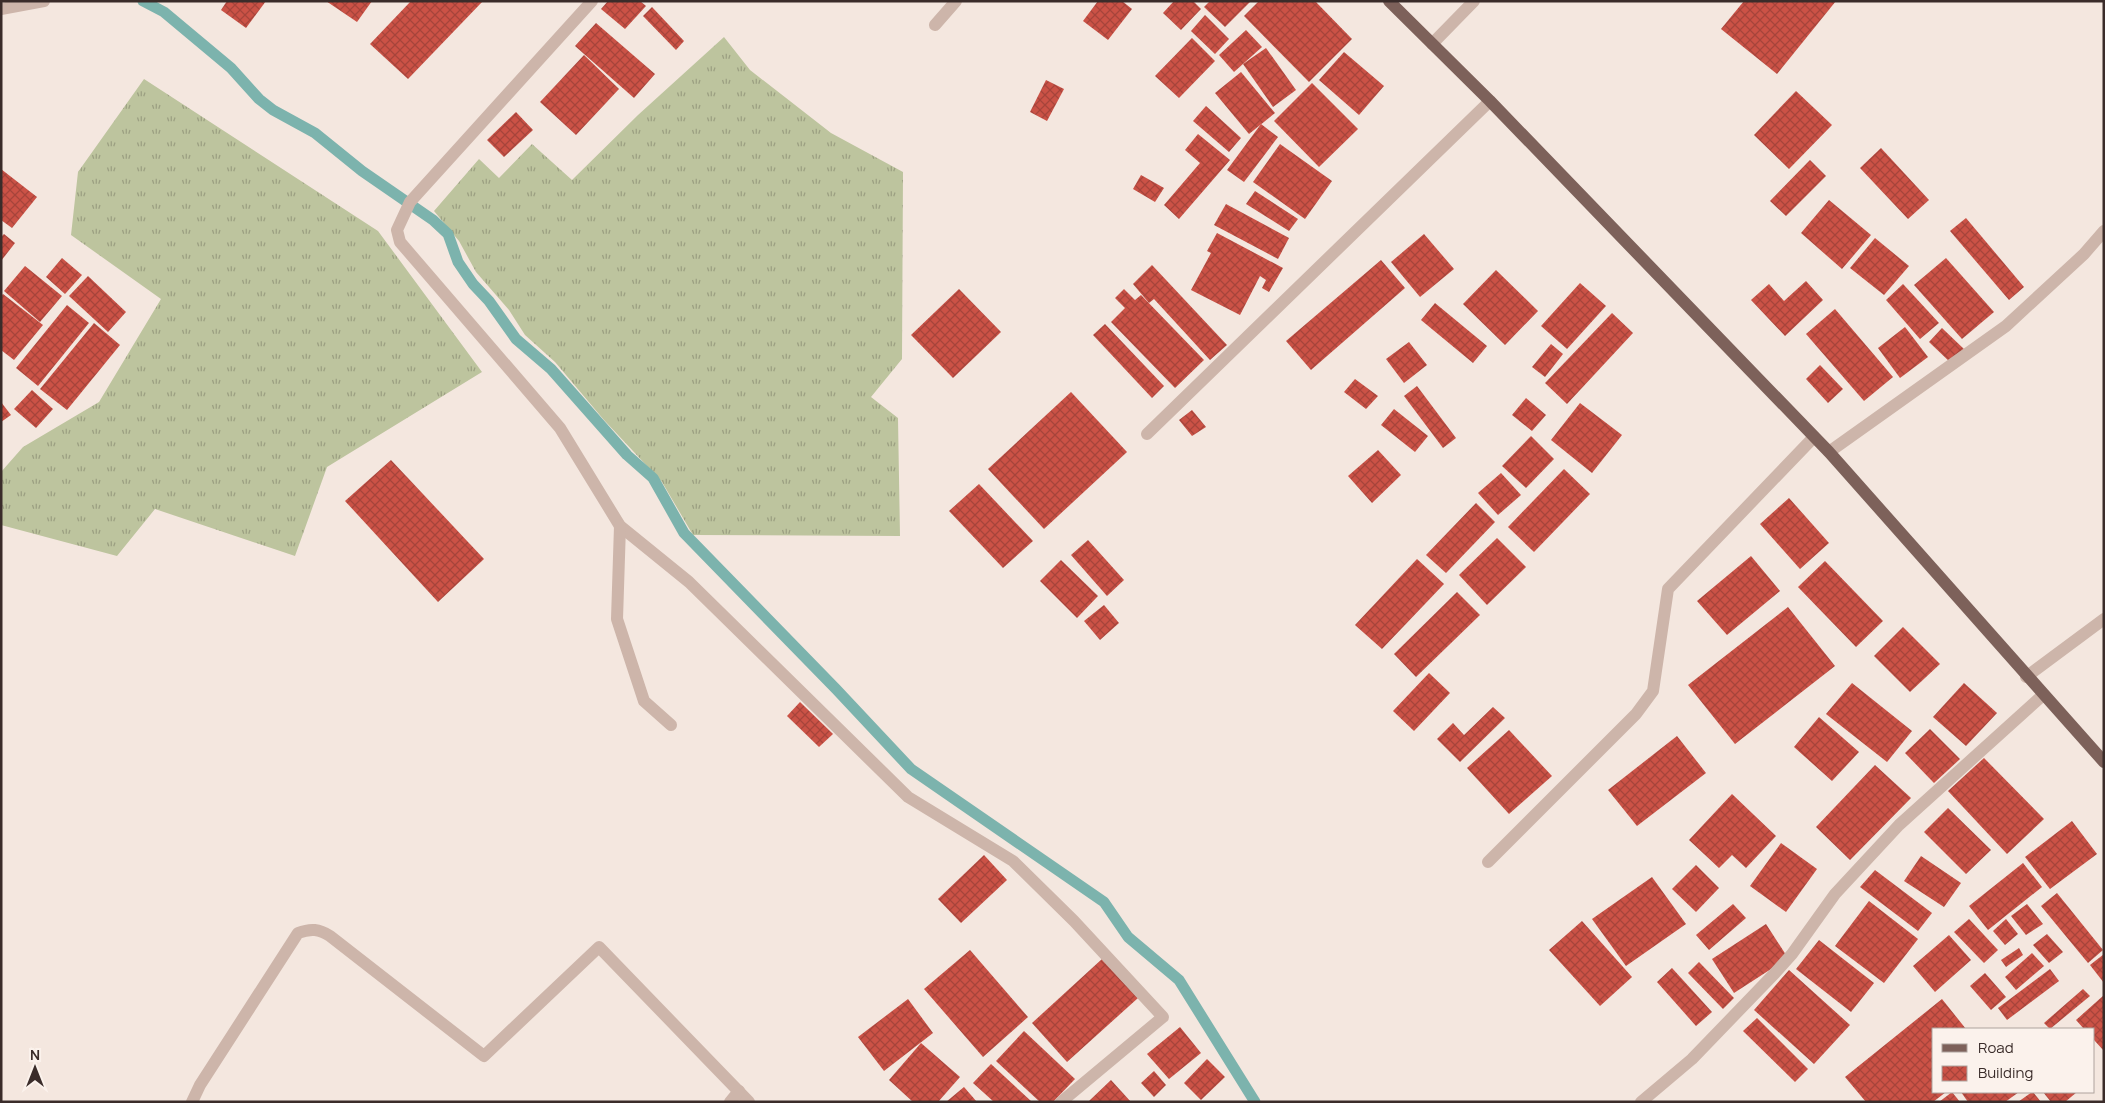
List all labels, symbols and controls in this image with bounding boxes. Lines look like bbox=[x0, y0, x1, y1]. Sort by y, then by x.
legend bbox=[1932, 1028, 2095, 1093]
text: Road bbox=[1978, 1037, 2014, 1058]
north arrow bbox=[10, 1043, 60, 1093]
text: N bbox=[30, 1045, 40, 1064]
text: Building bbox=[1978, 1062, 2033, 1083]

